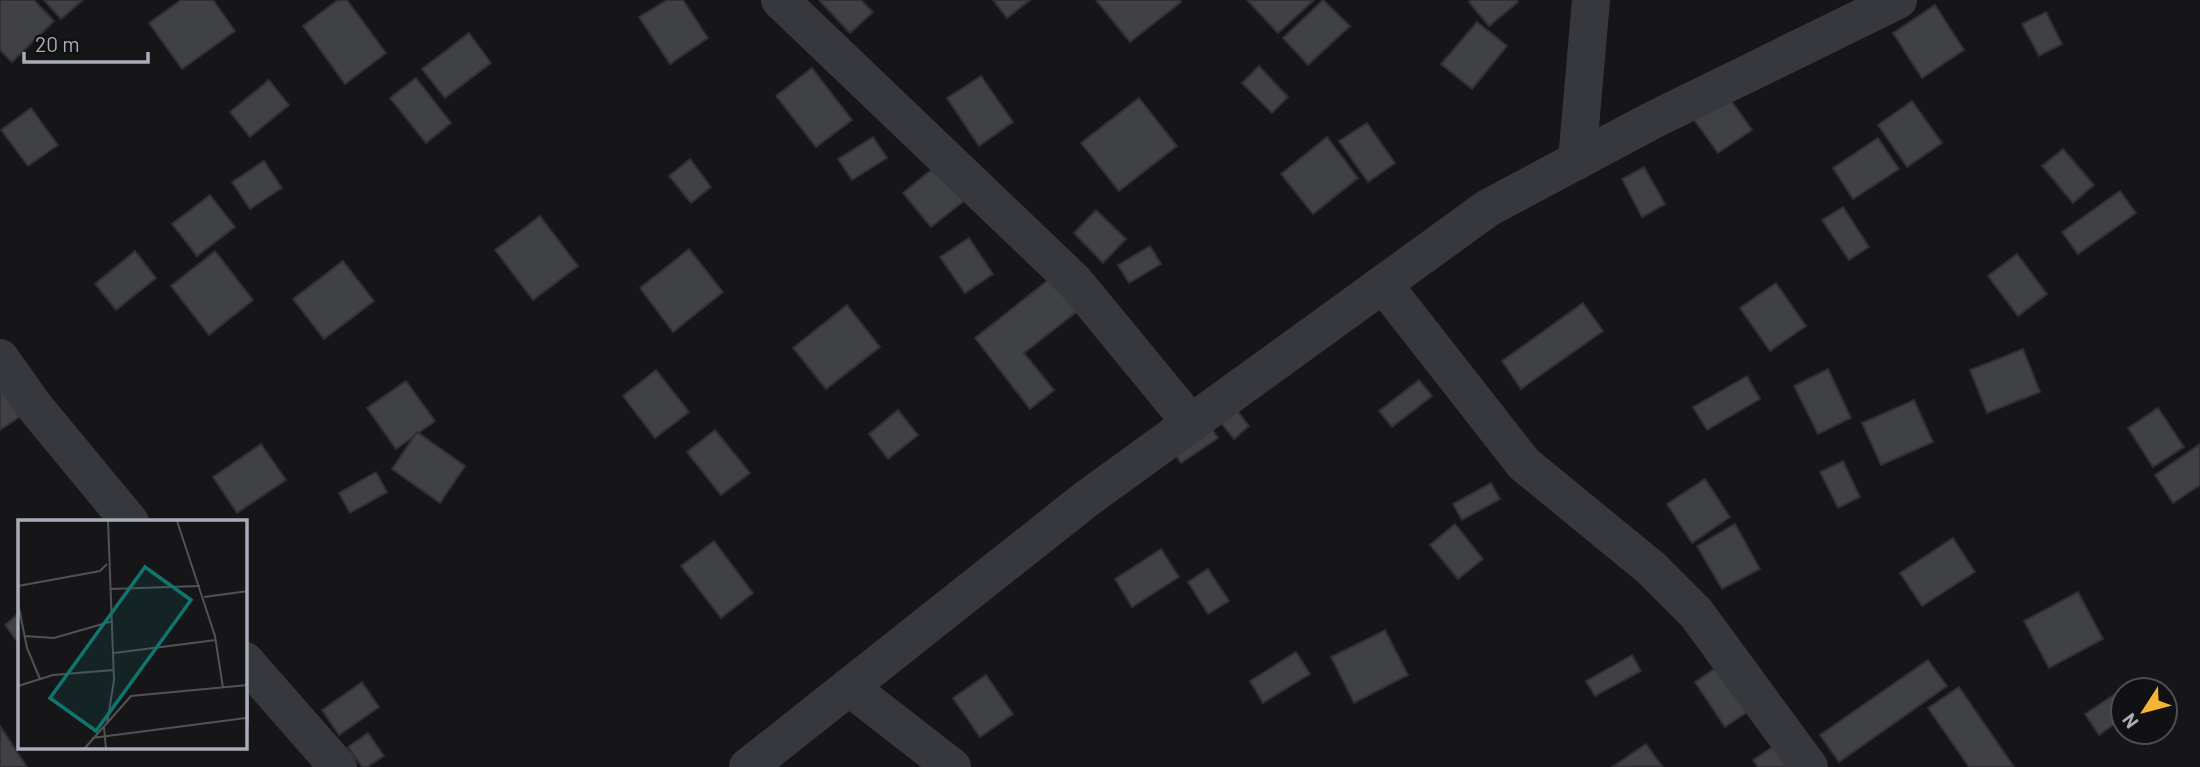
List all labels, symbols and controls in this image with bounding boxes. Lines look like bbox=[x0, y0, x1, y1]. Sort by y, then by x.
scale bar bbox=[24, 21, 149, 65]
text: 20 m bbox=[35, 31, 80, 56]
inset map bbox=[18, 520, 247, 750]
north arrow bbox=[2109, 676, 2179, 746]
text: N bbox=[2117, 709, 2143, 733]

